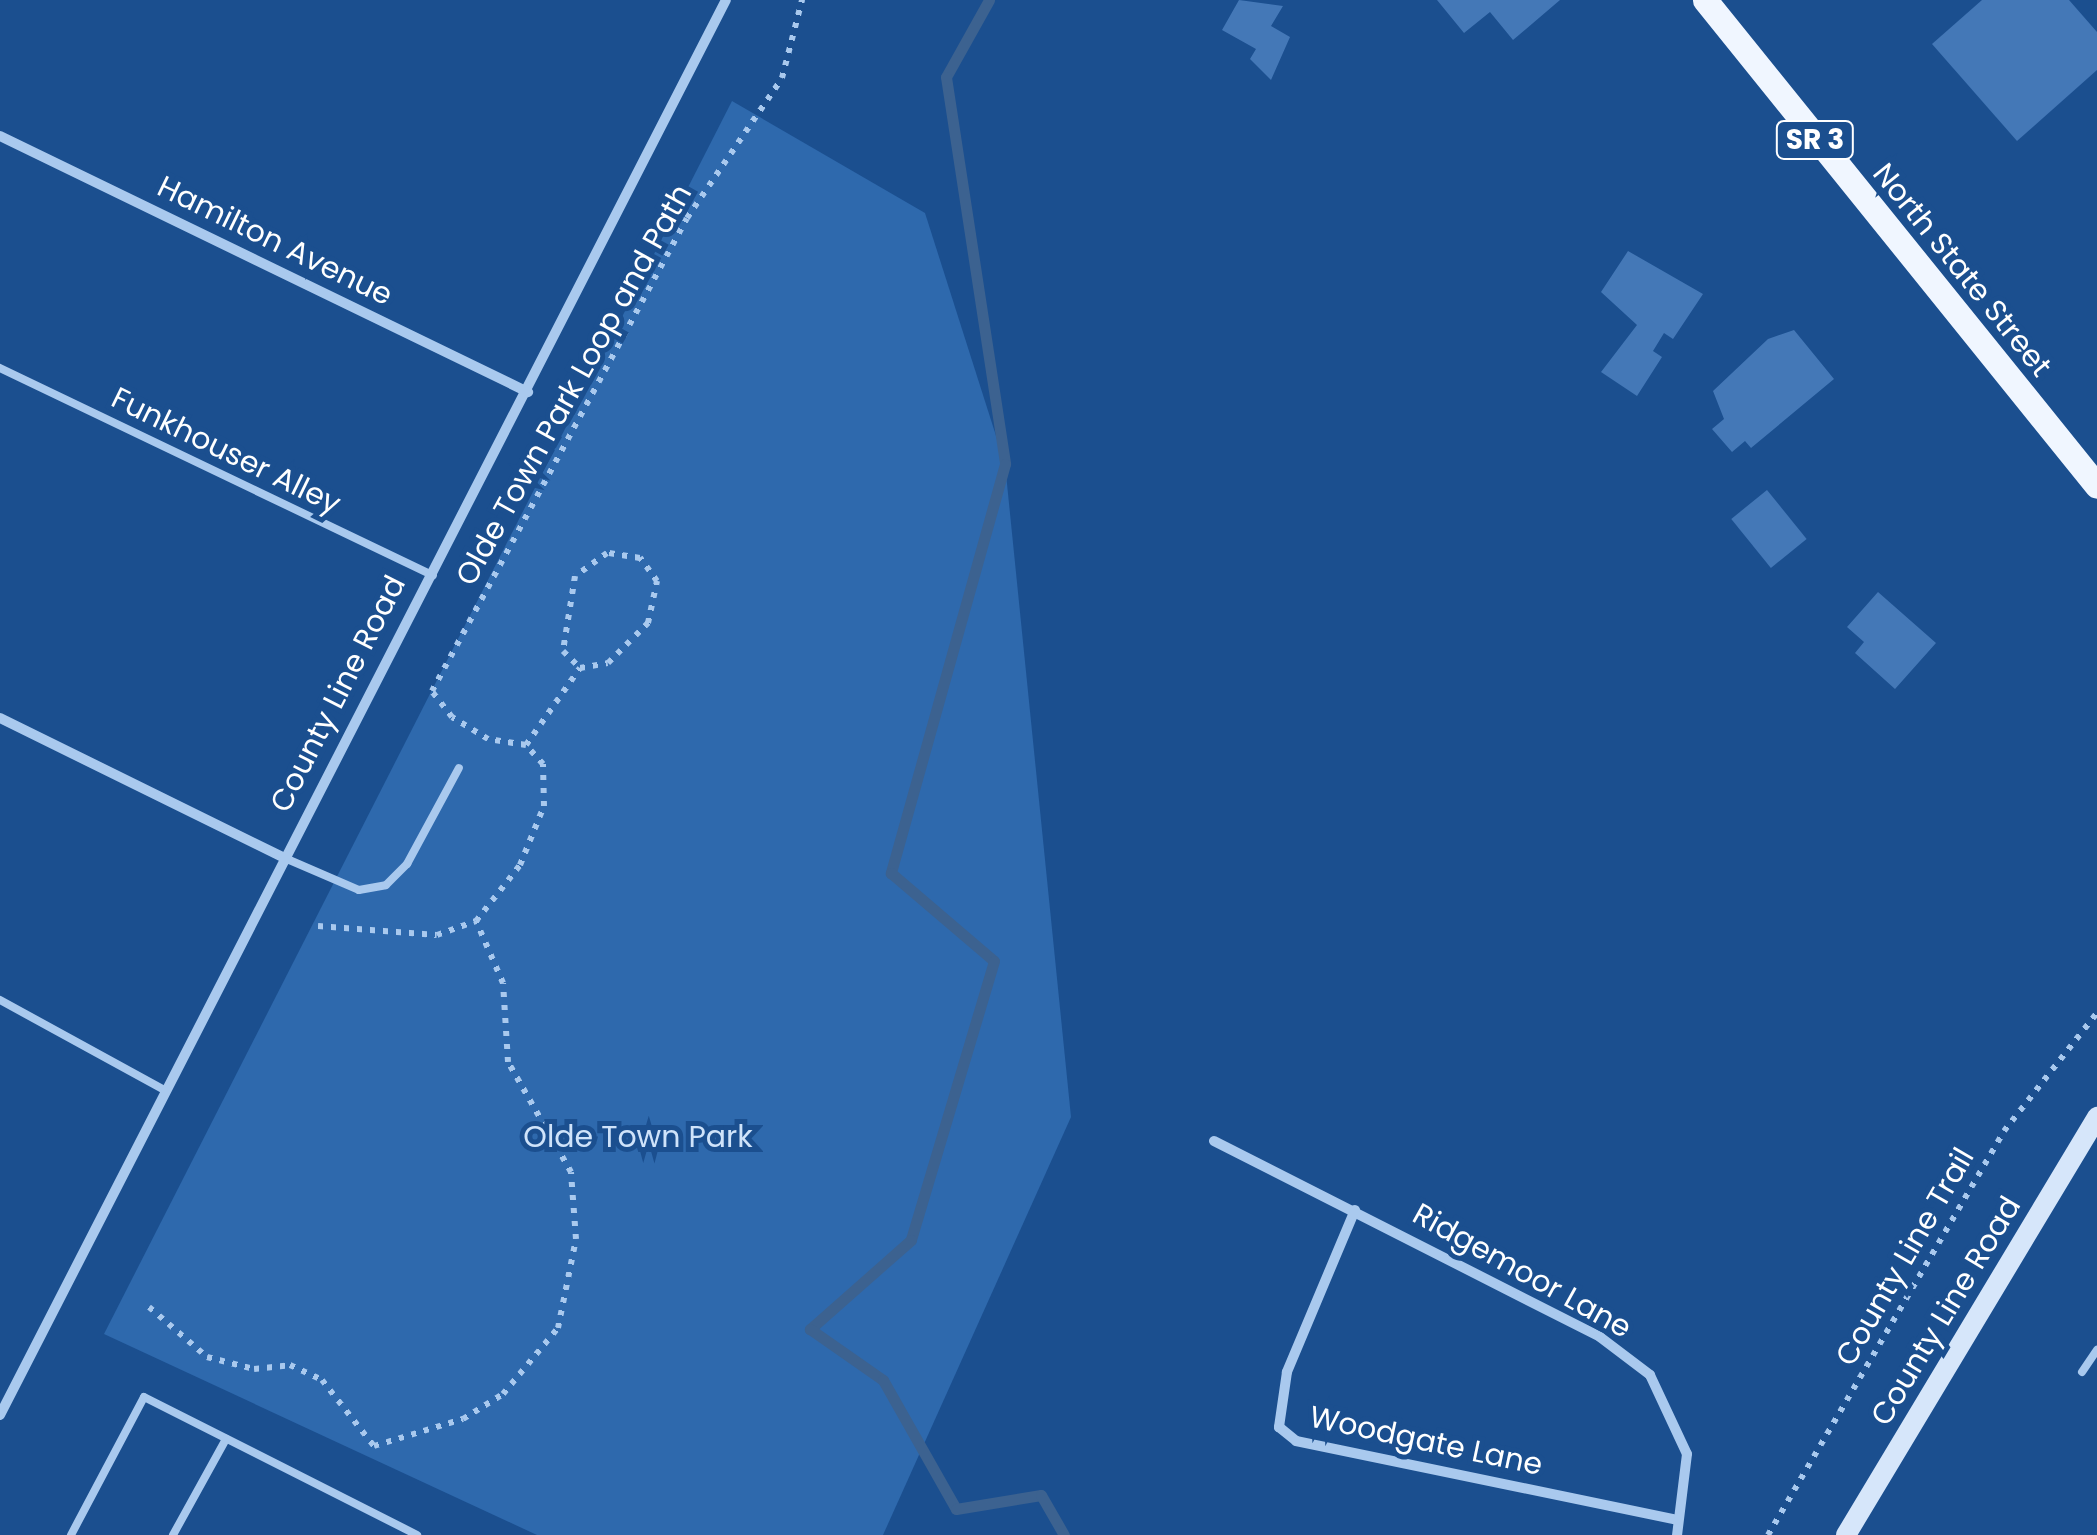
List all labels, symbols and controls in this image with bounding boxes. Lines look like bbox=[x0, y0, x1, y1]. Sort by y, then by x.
road number: SR 3 bbox=[1775, 117, 1855, 163]
street label: North State Street bbox=[1865, 156, 2059, 384]
street label: Hamilton Avenue bbox=[152, 169, 398, 313]
street label: Olde Town Park Loop and Path bbox=[449, 178, 699, 592]
street label: Funkhouser Alley bbox=[106, 380, 346, 522]
street label: County Line Road bbox=[263, 570, 413, 818]
park label: Olde Town Park bbox=[523, 1119, 753, 1155]
street label: County Line Trail bbox=[1828, 1142, 1982, 1372]
street label: County Line Road bbox=[1863, 1190, 2029, 1432]
street label: Ridgemoor Lane bbox=[1406, 1196, 1638, 1346]
street label: Woodgate Lane bbox=[1306, 1399, 1546, 1483]

